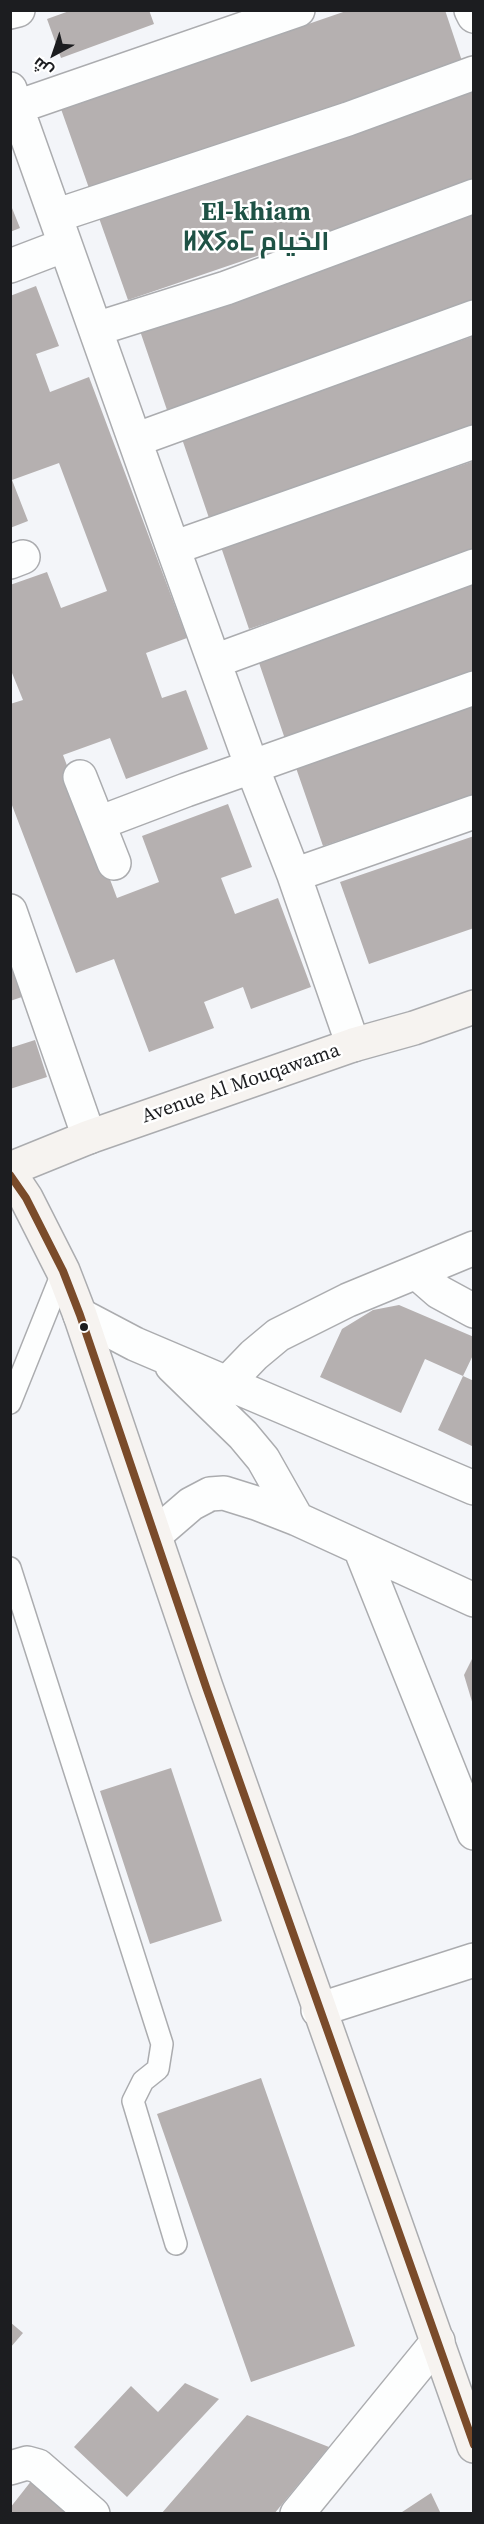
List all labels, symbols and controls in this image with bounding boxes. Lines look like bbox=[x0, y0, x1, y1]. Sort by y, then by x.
north arrow bbox=[24, 24, 84, 84]
text: ش bbox=[27, 53, 57, 83]
district label: El-khiam ⵍⵅⵢⴰⵎ الخيام bbox=[183, 197, 329, 258]
street label: Avenue Al Mouqawama bbox=[139, 1039, 343, 1129]
unlabelled marker bbox=[78, 1321, 90, 1333]

